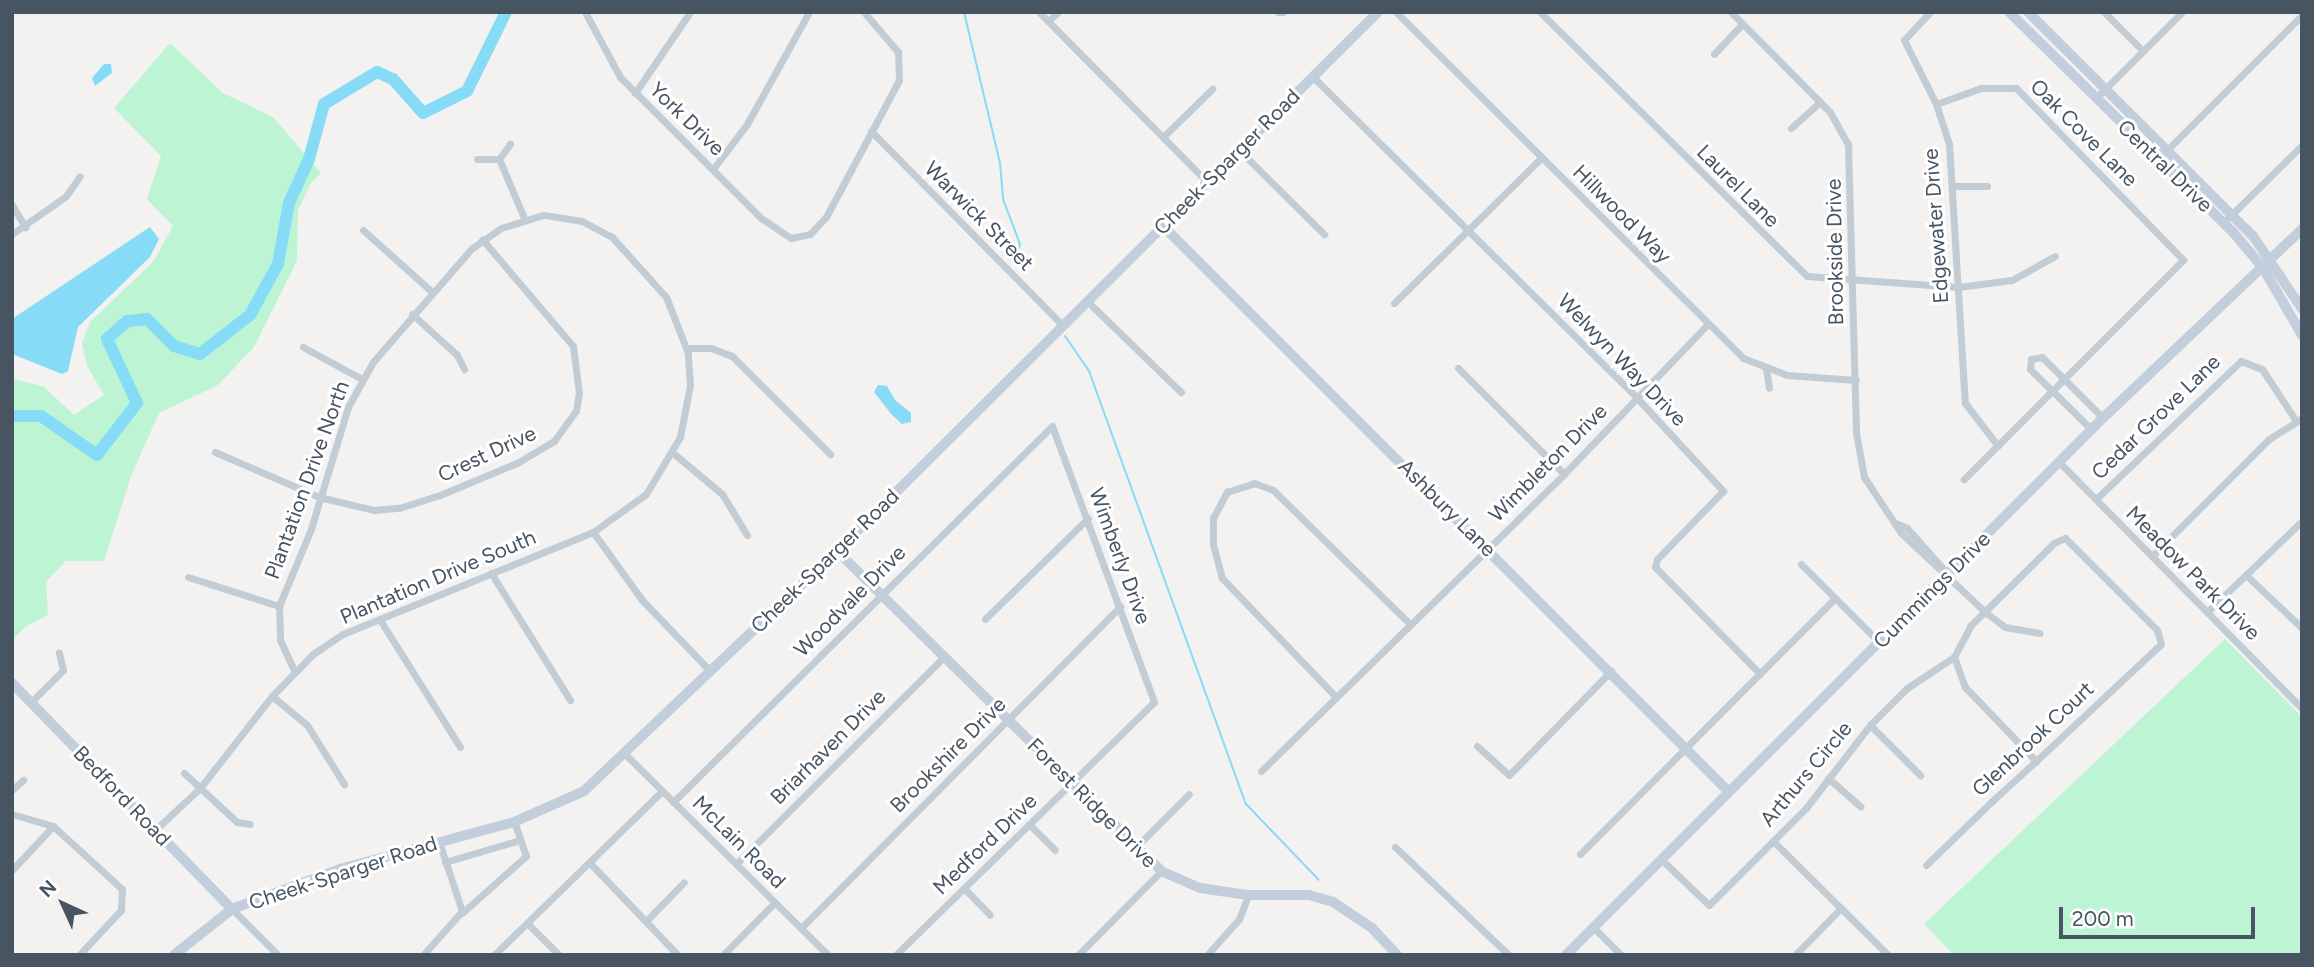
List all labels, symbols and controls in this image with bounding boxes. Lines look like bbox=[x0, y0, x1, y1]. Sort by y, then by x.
street label: Oak Cove Lane bbox=[2025, 74, 2143, 192]
street label: York Drive bbox=[644, 77, 730, 161]
street label: Cheek-Sparger Road bbox=[1149, 84, 1305, 240]
street label: Central Drive bbox=[2112, 114, 2218, 218]
street label: Laurel Lane bbox=[1691, 139, 1785, 233]
street label: Edgewater Drive bbox=[1918, 148, 1954, 304]
street label: Warwick Street bbox=[919, 156, 1039, 276]
street label: Hillwood Way bbox=[1568, 160, 1676, 268]
street label: Brookside Drive bbox=[1821, 178, 1849, 326]
street label: Welwyn Way Drive bbox=[1552, 289, 1692, 431]
street label: Cedar Grove Lane bbox=[2086, 349, 2226, 485]
street label: Plantation Drive North bbox=[259, 378, 355, 582]
street label: Wimbleton Drive bbox=[1484, 399, 1612, 527]
street label: Crest Drive bbox=[434, 420, 540, 488]
street label: Ashbury Lane bbox=[1393, 454, 1501, 562]
street label: Cheek-Sparger Road bbox=[746, 484, 904, 638]
street label: Wimberly Drive bbox=[1084, 484, 1156, 628]
street label: Meadow Park Drive bbox=[2121, 501, 2265, 645]
street label: Plantation Drive South bbox=[336, 524, 540, 630]
street label: Cummings Drive bbox=[1868, 526, 1996, 654]
street label: Woodvale Drive bbox=[789, 540, 911, 662]
street label: Glenbrook Court bbox=[1967, 676, 2099, 802]
street label: Briarhaven Drive bbox=[765, 684, 891, 810]
street label: Brookshire Drive bbox=[885, 692, 1011, 818]
street label: Arthurs Circle bbox=[1755, 716, 1857, 832]
street label: Forest Ridge Drive bbox=[1022, 733, 1162, 873]
street label: Bedford Road bbox=[68, 741, 176, 851]
street label: Medford Drive bbox=[928, 788, 1042, 900]
street label: McLain Road bbox=[687, 790, 791, 894]
street label: Cheek-Sparger Road bbox=[246, 831, 440, 915]
north arrow bbox=[28, 869, 98, 939]
text: N bbox=[34, 875, 61, 902]
scale bar bbox=[2062, 894, 2258, 938]
text: 200 m bbox=[2072, 906, 2134, 931]

